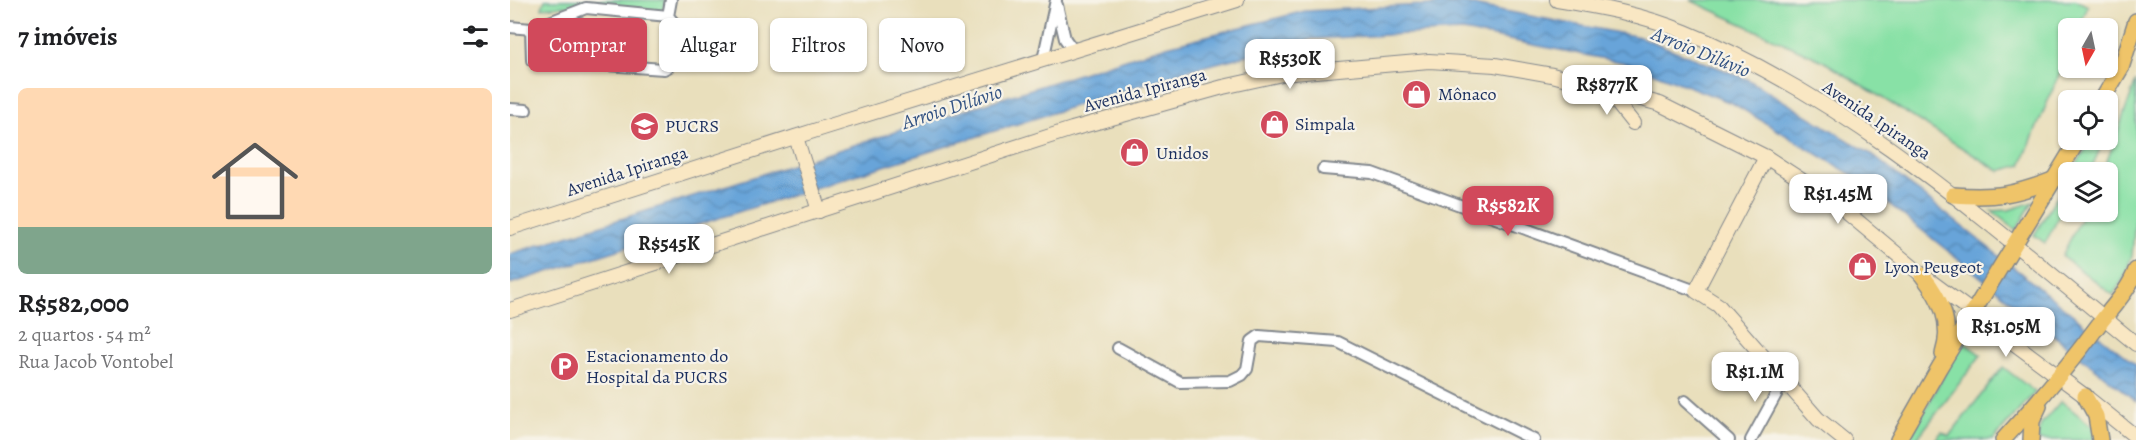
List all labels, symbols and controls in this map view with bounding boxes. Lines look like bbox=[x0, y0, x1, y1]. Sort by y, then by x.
chip: Comprar bbox=[528, 18, 647, 72]
chip: Alugar bbox=[659, 18, 758, 72]
chip: Filtros bbox=[770, 18, 867, 72]
chip: Novo bbox=[879, 18, 965, 72]
north arrow bbox=[2058, 18, 2118, 78]
map controls bbox=[2058, 18, 2118, 222]
text: 7 imóveis bbox=[18, 19, 118, 54]
icon: filters bbox=[459, 20, 492, 53]
water label: Arroio Dilúvio bbox=[1647, 20, 1754, 84]
pin: R$530K bbox=[1241, 39, 1339, 90]
text: R$530K bbox=[1259, 45, 1321, 72]
street label: Avenida Ipiranga bbox=[1080, 62, 1209, 118]
pin: R$877K bbox=[1558, 65, 1656, 116]
text: R$877K bbox=[1576, 71, 1638, 98]
street label: Avenida Ipiranga bbox=[1817, 74, 1936, 165]
water label: Arroio Dilúvio bbox=[897, 78, 1006, 136]
shop icon: Mônaco bbox=[1401, 78, 1433, 110]
place label: Mônaco bbox=[1438, 82, 1496, 106]
button: locate bbox=[2058, 90, 2118, 150]
shop icon: Simpala bbox=[1258, 108, 1290, 140]
school or university icon: PUCRS bbox=[628, 110, 660, 142]
place label: Simpala bbox=[1295, 112, 1356, 136]
place label: PUCRS bbox=[665, 114, 719, 138]
icon: home bbox=[201, 127, 309, 235]
shop icon: Unidos bbox=[1119, 137, 1151, 169]
street label: Avenida Ipiranga bbox=[563, 140, 691, 202]
place label: Unidos bbox=[1156, 141, 1209, 165]
button: layers bbox=[2058, 162, 2118, 222]
pin: R$1.45M bbox=[1783, 174, 1893, 225]
text: R$1.45M bbox=[1803, 180, 1873, 207]
pin: R$582K bbox=[1459, 186, 1557, 237]
text: R$582K bbox=[1476, 192, 1540, 219]
pin: R$545K bbox=[620, 224, 718, 275]
text: R$545K bbox=[638, 230, 700, 257]
shop icon: Lyon Peugeot bbox=[1847, 251, 1879, 283]
place label: Lyon Peugeot bbox=[1884, 255, 1982, 279]
text: R$582,000 bbox=[18, 286, 129, 321]
pin: R$1.05M bbox=[1951, 307, 2061, 358]
text: R$1.05M bbox=[1971, 313, 2041, 340]
text: 2 quartos · 54 m² bbox=[18, 321, 151, 348]
place label: Estacionamento do Hospital da PUCRS bbox=[586, 344, 728, 389]
text: Rua Jacob Vontobel bbox=[18, 348, 173, 375]
parking icon: Estacionamento do Hospital da PUCRS bbox=[549, 350, 581, 382]
pin: R$1.1M bbox=[1706, 352, 1804, 403]
text: R$1.1M bbox=[1726, 358, 1784, 385]

